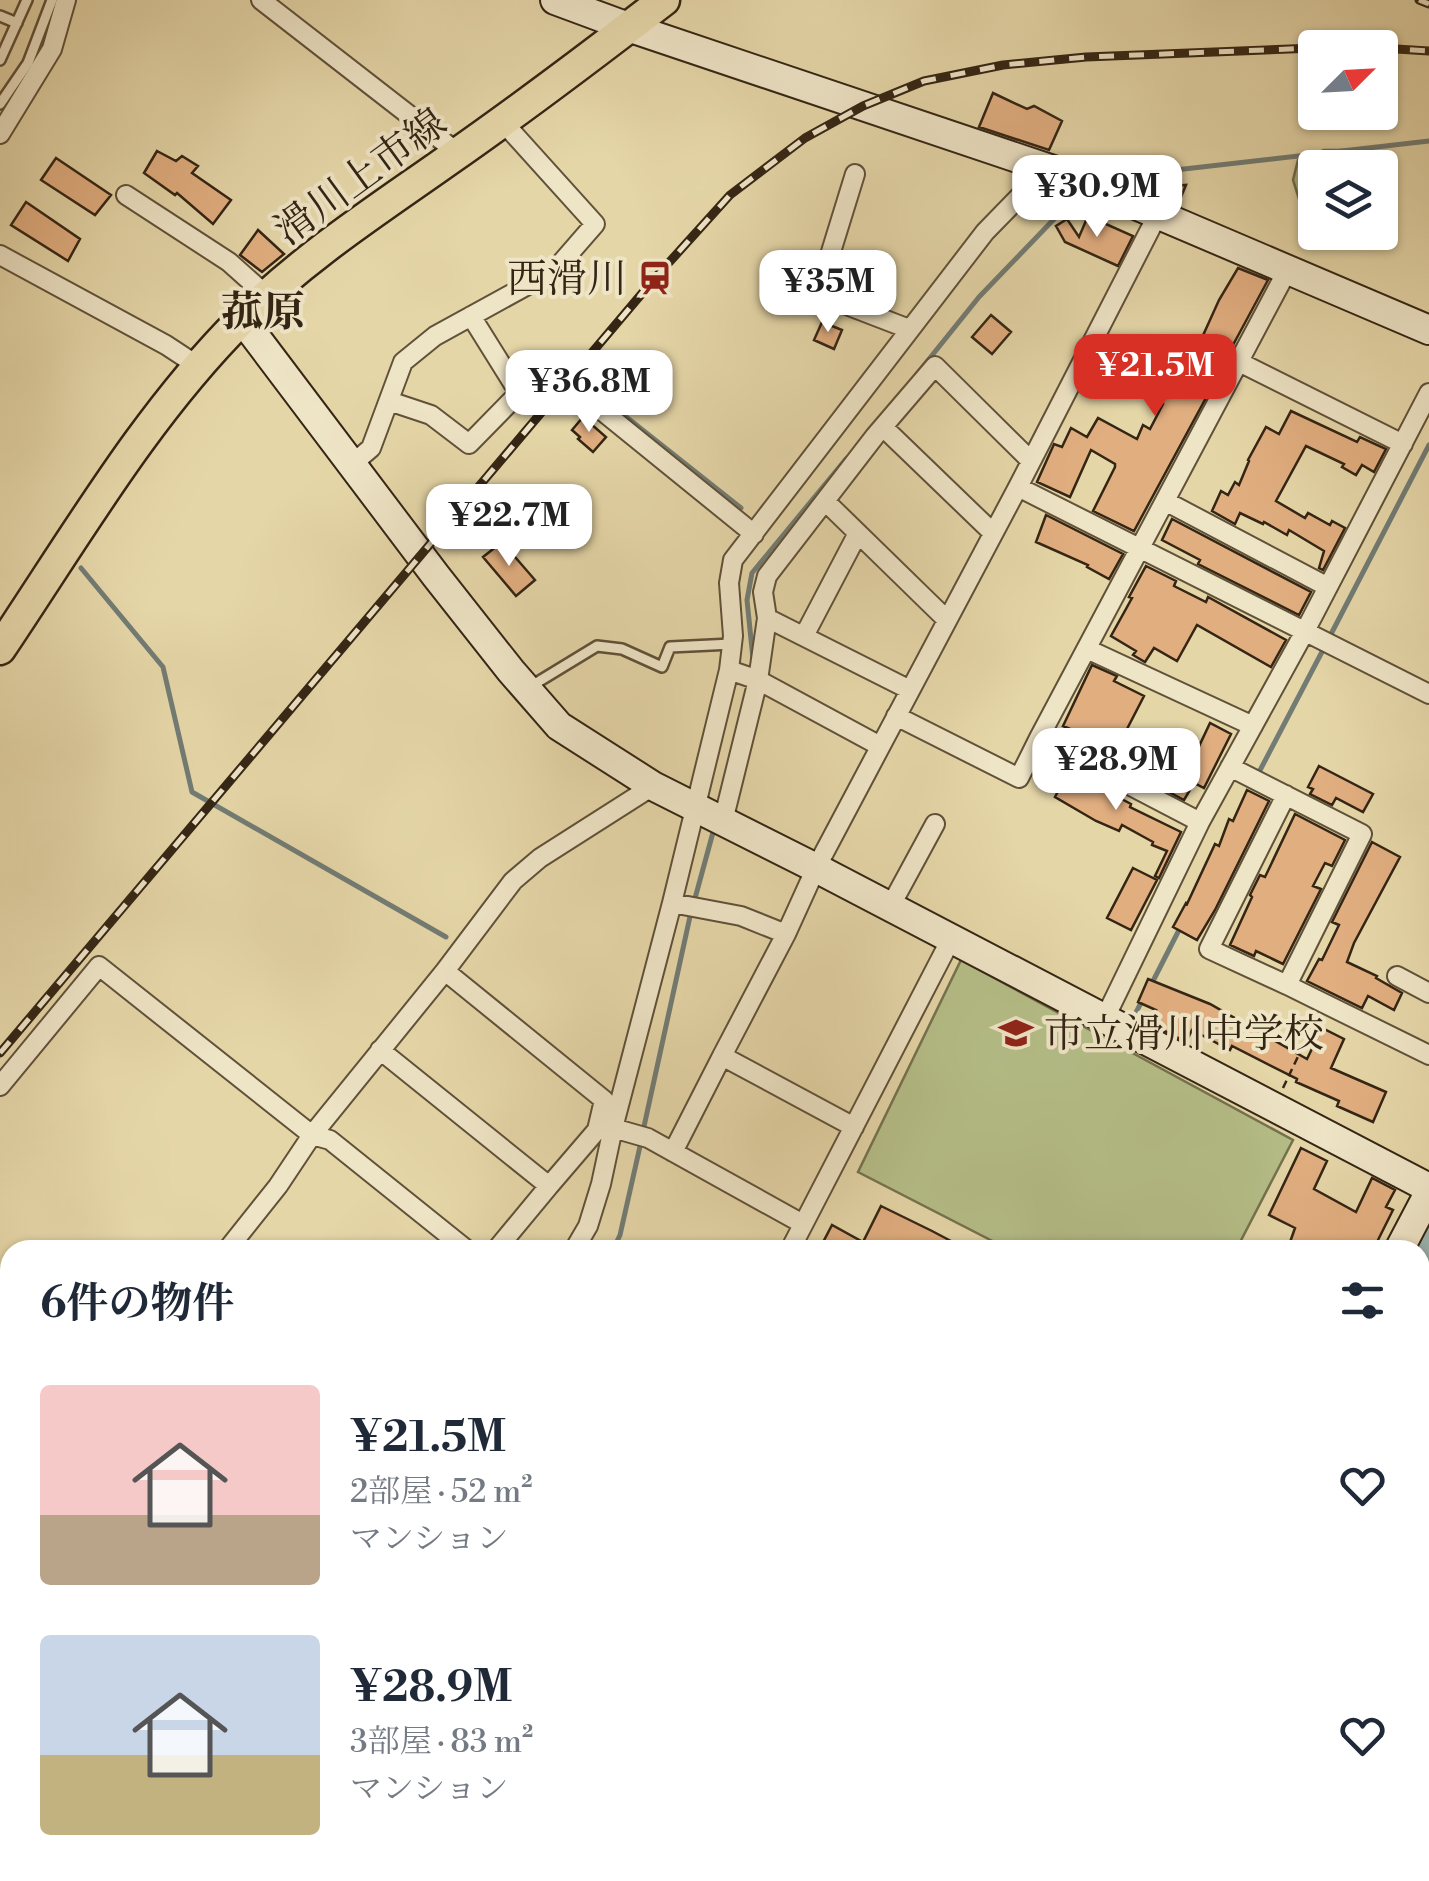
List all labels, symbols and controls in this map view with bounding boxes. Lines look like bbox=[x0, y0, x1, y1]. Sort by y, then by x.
north arrow bbox=[1298, 30, 1398, 130]
map controls bbox=[1298, 30, 1398, 250]
street label: 滑川上市線 bbox=[266, 99, 457, 257]
button: layers bbox=[1298, 150, 1398, 250]
pin: ¥30.9M bbox=[1016, 155, 1178, 240]
text: ¥30.9M bbox=[1034, 167, 1160, 207]
pin: ¥35M bbox=[769, 250, 887, 335]
place label: 西滑川 bbox=[507, 255, 627, 305]
station icon: 西滑川 bbox=[636, 259, 674, 297]
text: ¥35M bbox=[781, 262, 875, 302]
district label: 菰原 bbox=[221, 287, 305, 340]
pin: ¥21.5M bbox=[1074, 334, 1236, 419]
text: ¥21.5M bbox=[1096, 346, 1214, 386]
pin: ¥36.8M bbox=[508, 350, 670, 435]
text: ¥36.8M bbox=[528, 362, 650, 402]
pin: ¥22.7M bbox=[428, 484, 590, 569]
text: ¥22.7M bbox=[448, 496, 570, 536]
pin: ¥28.9M bbox=[1035, 728, 1197, 813]
text: ¥28.9M bbox=[1054, 740, 1178, 780]
place label: 市立滑川中学校 bbox=[1044, 1010, 1324, 1060]
school or university icon: 市立滑川中学校 bbox=[997, 1014, 1035, 1052]
icon: filters bbox=[1335, 1273, 1390, 1328]
text: 6件の物件 bbox=[40, 1278, 234, 1331]
text: ¥21.5M bbox=[350, 1412, 506, 1465]
icon: home bbox=[120, 1425, 240, 1545]
icon: heart bbox=[1335, 1458, 1390, 1513]
text: 2部屋 · 52 m² bbox=[350, 1472, 532, 1512]
text: マンション bbox=[350, 1519, 509, 1559]
text: ¥28.9M bbox=[350, 1662, 512, 1715]
icon: home bbox=[120, 1675, 240, 1795]
icon: heart bbox=[1335, 1708, 1390, 1763]
text: 3部屋 · 83 m² bbox=[350, 1722, 533, 1762]
text: マンション bbox=[350, 1769, 509, 1809]

